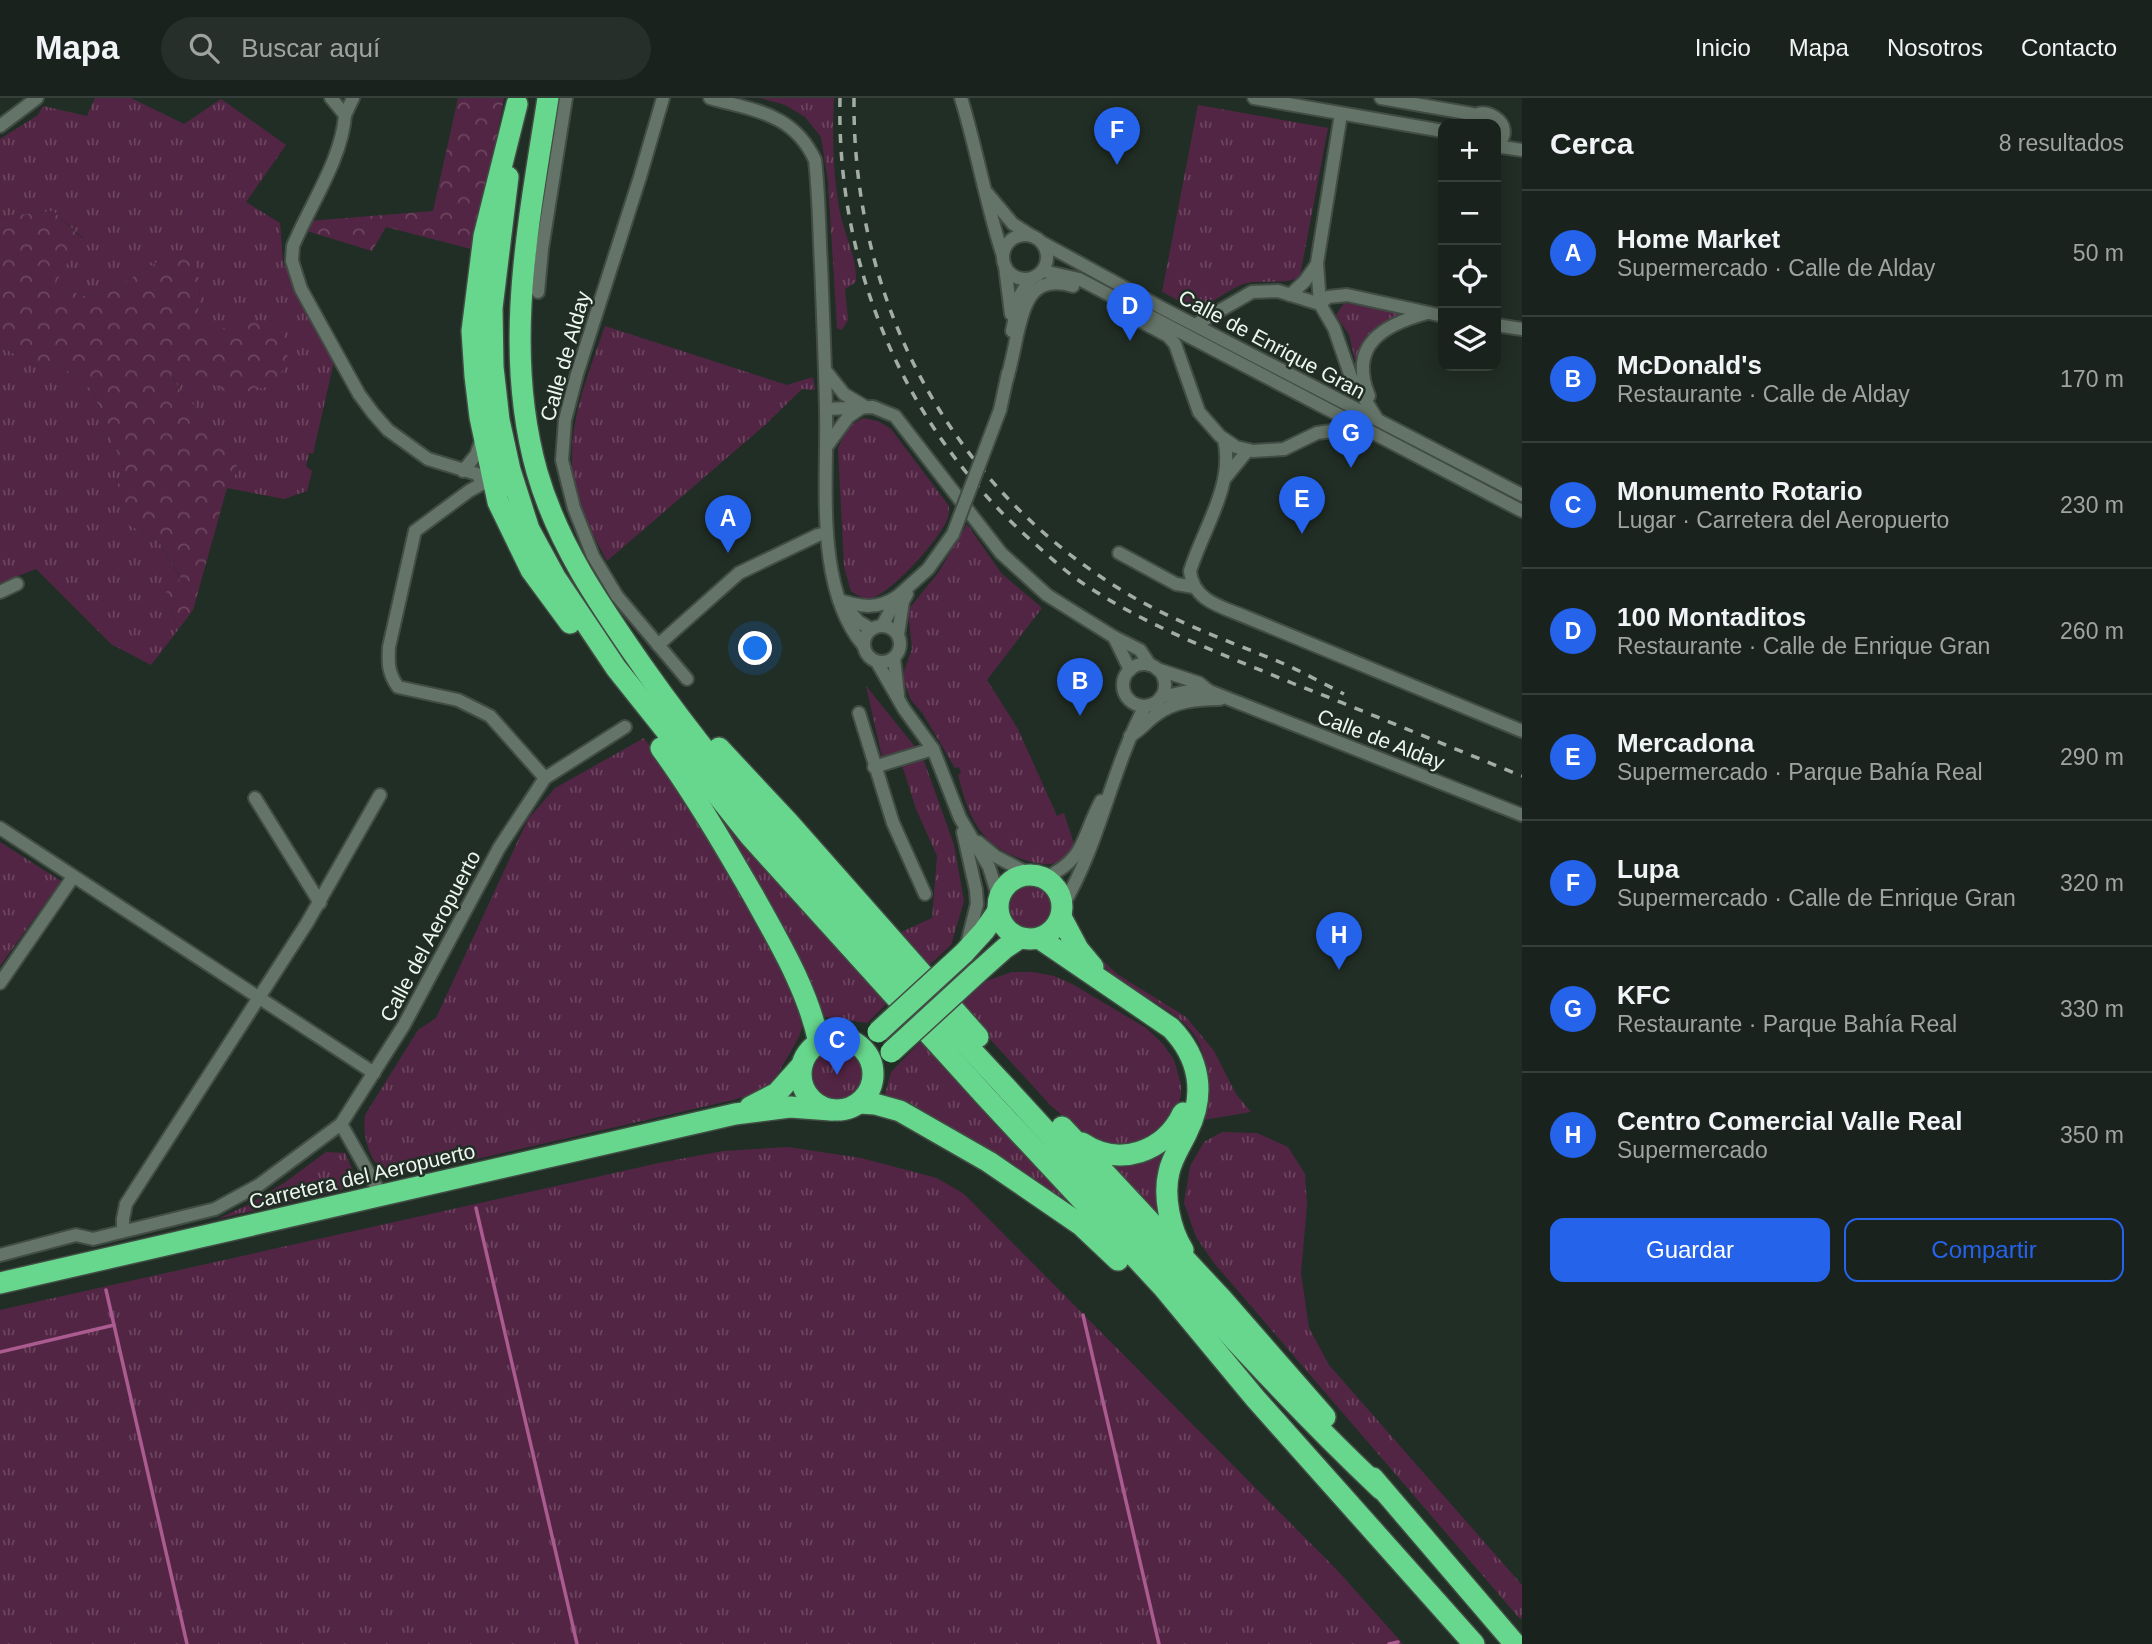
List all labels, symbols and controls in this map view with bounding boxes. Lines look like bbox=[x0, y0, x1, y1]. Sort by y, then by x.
search box bbox=[161, 17, 651, 80]
text: Mapa bbox=[35, 29, 119, 66]
icon: search bbox=[185, 29, 223, 67]
text: Buscar aquí bbox=[241, 33, 380, 63]
text: Inicio bbox=[1695, 34, 1751, 61]
text: Mapa bbox=[1789, 34, 1849, 61]
text: Nosotros bbox=[1887, 34, 1983, 61]
text: Contacto bbox=[2021, 34, 2117, 61]
pin: F bbox=[1094, 107, 1140, 165]
map controls bbox=[1438, 119, 1501, 371]
button: + bbox=[1438, 119, 1501, 182]
text: Cerca bbox=[1550, 127, 1633, 160]
text: 8 resultados bbox=[1999, 130, 2124, 156]
button: − bbox=[1438, 182, 1501, 245]
text: Home Market bbox=[1617, 224, 1780, 254]
text: A bbox=[1565, 240, 1581, 266]
text: 50 m bbox=[2073, 240, 2124, 266]
button: locate bbox=[1438, 245, 1501, 308]
text: Supermercado · Calle de Alday bbox=[1617, 255, 1935, 281]
pin: D bbox=[1107, 283, 1153, 341]
street label: Calle de Enrique Gran bbox=[1175, 285, 1369, 403]
street label: Calle de Alday bbox=[535, 288, 595, 424]
button: layers bbox=[1438, 308, 1501, 371]
text: McDonald's bbox=[1617, 350, 1762, 380]
text: B bbox=[1565, 366, 1581, 392]
text: 170 m bbox=[2060, 366, 2124, 392]
text: Restaurante · Calle de Alday bbox=[1617, 381, 1910, 407]
pin: G bbox=[1328, 410, 1374, 468]
pin: E bbox=[1279, 476, 1325, 534]
text: Monumento Rotario bbox=[1617, 476, 1863, 506]
text: C bbox=[1565, 492, 1581, 518]
text: 230 m bbox=[2060, 492, 2124, 518]
pin: A bbox=[705, 495, 751, 553]
text: Lugar · Carretera del Aeropuerto bbox=[1617, 507, 1949, 533]
text: 100 Montaditos bbox=[1617, 602, 1806, 632]
text: D bbox=[1565, 618, 1581, 644]
text: 260 m bbox=[2060, 618, 2124, 644]
your location bbox=[738, 631, 772, 665]
text: Restaurante · Calle de Enrique Gran bbox=[1617, 633, 1990, 659]
pin: B bbox=[1057, 658, 1103, 716]
street label: Calle de Alday bbox=[1314, 704, 1448, 774]
text: Mercadona bbox=[1617, 728, 1754, 758]
text: E bbox=[1565, 744, 1581, 770]
text: 290 m bbox=[2060, 744, 2124, 770]
text: Supermercado · Parque Bahía Real bbox=[1617, 759, 1983, 785]
street label: Calle del Aeropuerto bbox=[375, 847, 485, 1025]
text: Lupa bbox=[1617, 854, 1679, 884]
text: F bbox=[1566, 870, 1580, 896]
text: 320 m bbox=[2060, 870, 2124, 896]
text: Supermercado · Calle de Enrique Gran bbox=[1617, 885, 2016, 911]
pin: H bbox=[1316, 912, 1362, 970]
text: KFC bbox=[1617, 980, 1670, 1010]
text: G bbox=[1564, 996, 1582, 1022]
text: 330 m bbox=[2060, 996, 2124, 1022]
text: Restaurante · Parque Bahía Real bbox=[1617, 1011, 1957, 1037]
pin: C bbox=[814, 1017, 860, 1075]
text: Centro Comercial Valle Real bbox=[1617, 1106, 1962, 1136]
text: H bbox=[1565, 1122, 1581, 1148]
text: 350 m bbox=[2060, 1122, 2124, 1148]
text: Supermercado bbox=[1617, 1137, 1768, 1163]
street label: Carretera del Aeropuerto bbox=[247, 1139, 477, 1213]
button: Guardar bbox=[1550, 1218, 1830, 1282]
button: Compartir bbox=[1844, 1218, 2124, 1282]

